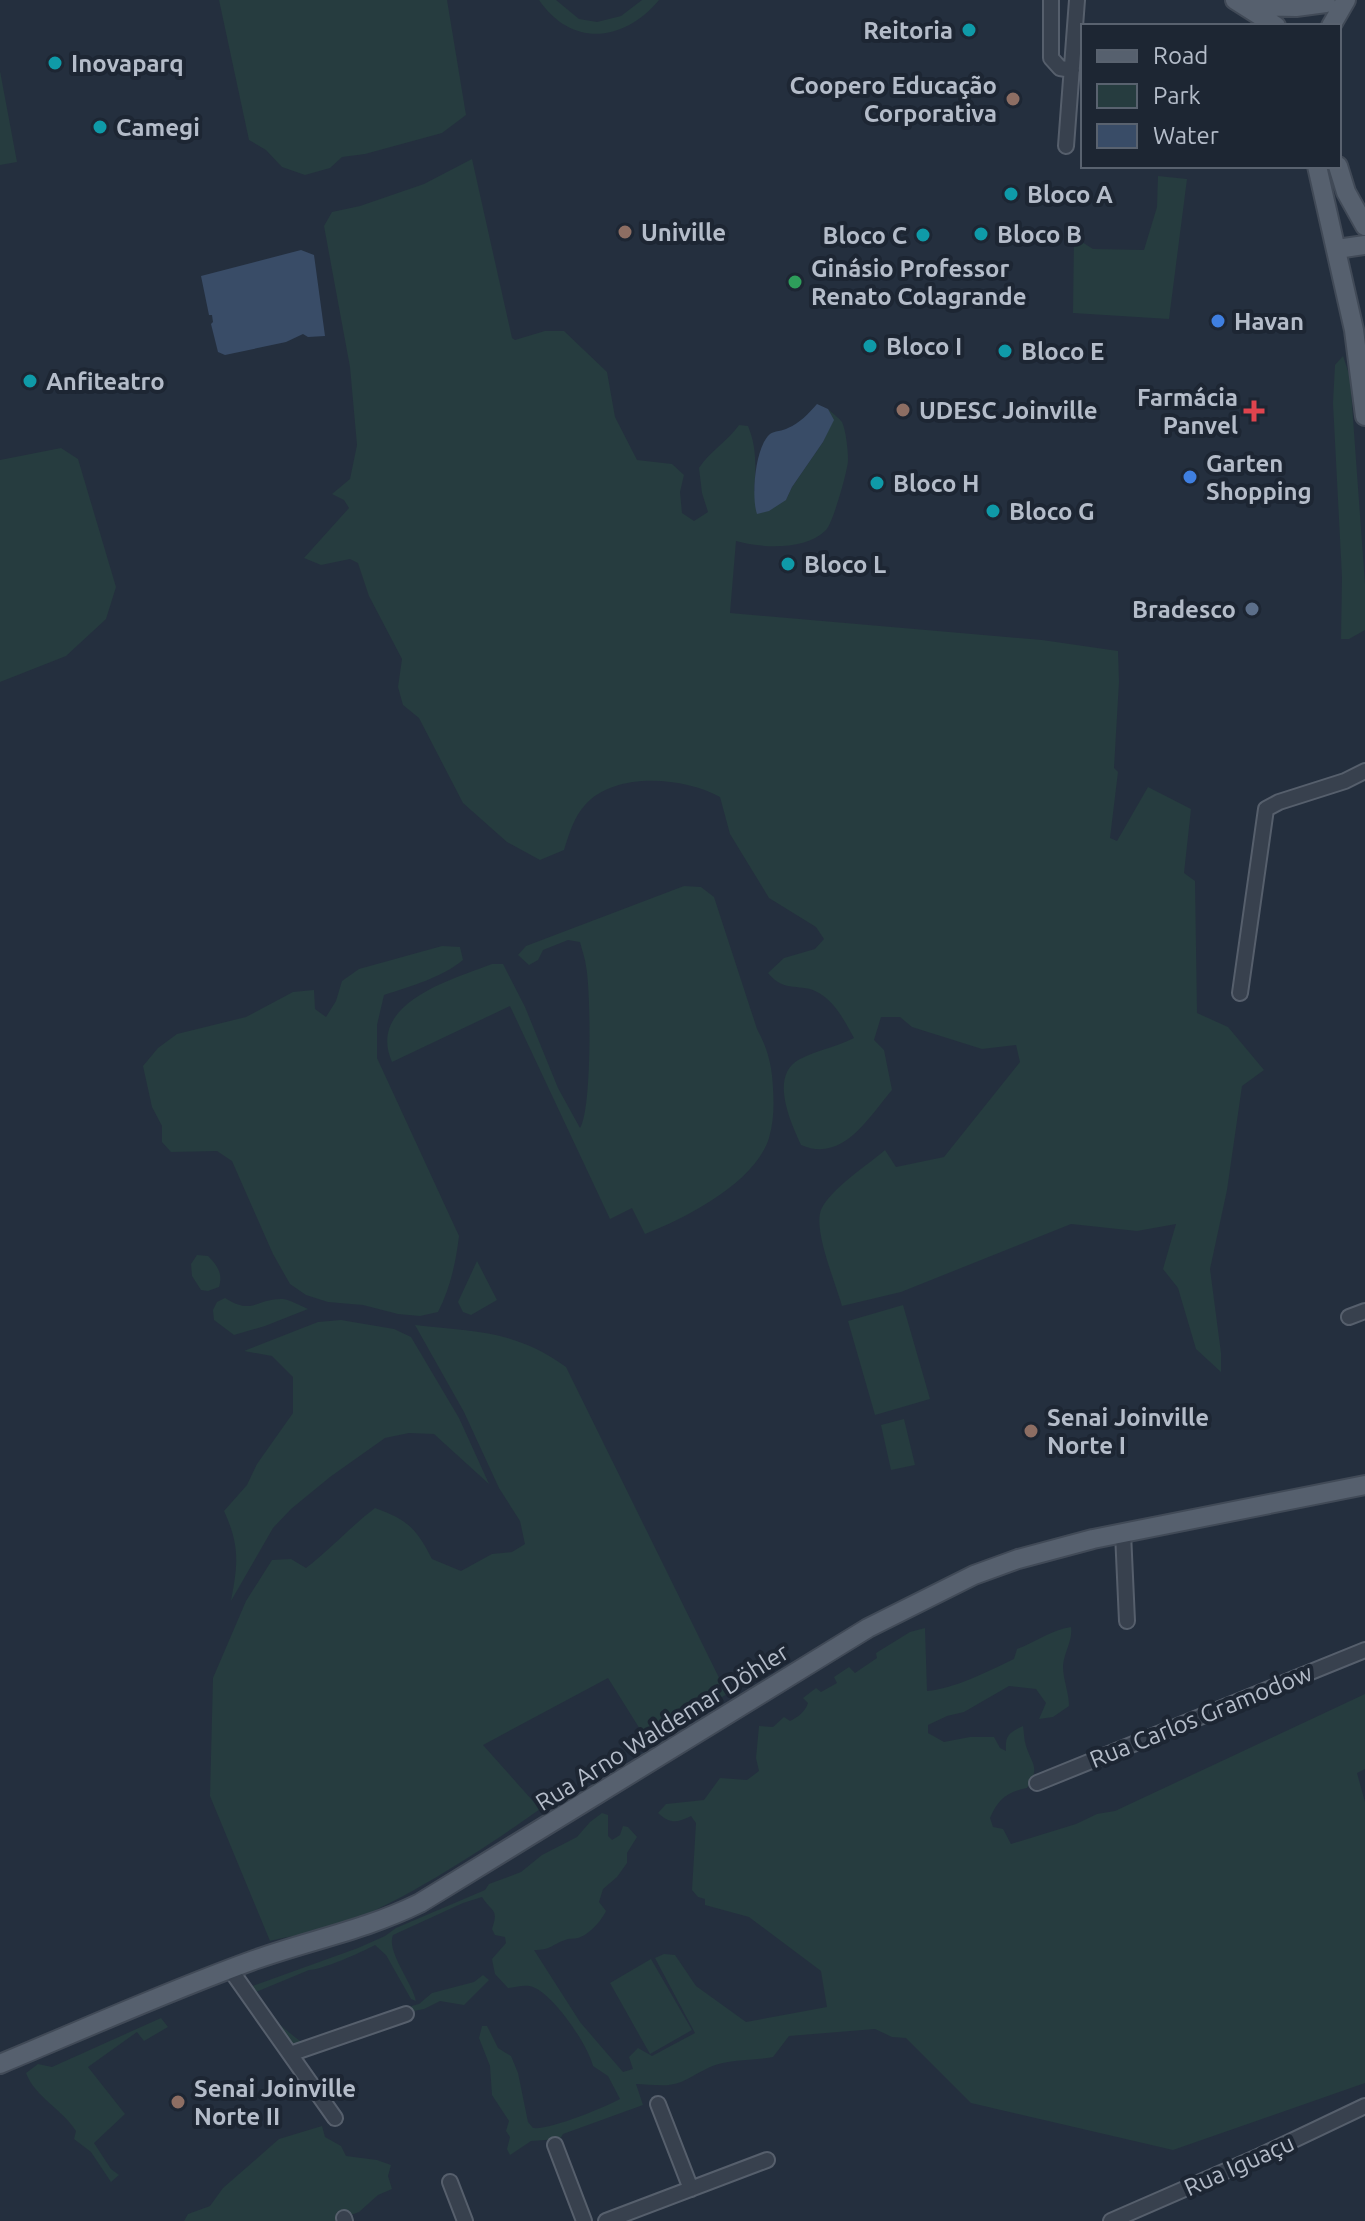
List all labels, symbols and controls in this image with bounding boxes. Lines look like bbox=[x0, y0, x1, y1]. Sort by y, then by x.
place label: Reitoria bbox=[863, 17, 953, 44]
marker: Reitoria bbox=[960, 21, 978, 39]
legend bbox=[1081, 24, 1341, 168]
text: Road bbox=[1153, 42, 1208, 69]
place label: Inovaparq bbox=[71, 50, 184, 77]
marker: Inovaparq bbox=[46, 54, 64, 72]
place label: Coopero Educação Corporativa bbox=[789, 72, 997, 127]
text: Park bbox=[1153, 82, 1201, 109]
marker: Coopero Educação Corporativa bbox=[1004, 90, 1022, 108]
place label: Camegi bbox=[116, 114, 200, 141]
marker: Camegi bbox=[91, 118, 109, 136]
text: Water bbox=[1153, 122, 1219, 149]
place label: Bloco A bbox=[1027, 181, 1113, 208]
marker: Bloco A bbox=[1002, 185, 1020, 203]
place label: Univille bbox=[641, 219, 726, 246]
place label: Bloco B bbox=[997, 221, 1082, 248]
place label: Bloco C bbox=[823, 222, 907, 249]
marker: Univille bbox=[616, 223, 634, 241]
marker: Bloco B bbox=[972, 225, 990, 243]
marker: Bloco C bbox=[914, 226, 932, 244]
place label: Ginásio Professor Renato Colagrande bbox=[811, 255, 1027, 310]
marker: Ginásio Professor Renato Colagrande bbox=[786, 273, 804, 291]
place label: Havan bbox=[1234, 308, 1304, 335]
marker: Havan bbox=[1209, 312, 1227, 330]
place label: Bloco I bbox=[886, 333, 962, 360]
marker: Bloco I bbox=[861, 337, 879, 355]
place label: Bloco E bbox=[1021, 338, 1104, 365]
marker: Bloco E bbox=[996, 342, 1014, 360]
place label: Anfiteatro bbox=[46, 368, 165, 395]
marker: Anfiteatro bbox=[21, 372, 39, 390]
place label: Farmácia Panvel bbox=[1137, 384, 1238, 439]
place label: UDESC Joinville bbox=[919, 397, 1097, 424]
marker: UDESC Joinville bbox=[894, 401, 912, 419]
marker: Farmácia Panvel bbox=[1245, 402, 1263, 420]
place label: Garten Shopping bbox=[1206, 450, 1312, 505]
marker: Garten Shopping bbox=[1181, 468, 1199, 486]
place label: Bloco H bbox=[893, 470, 979, 497]
marker: Bloco H bbox=[868, 474, 886, 492]
place label: Bloco G bbox=[1009, 498, 1095, 525]
marker: Bloco G bbox=[984, 502, 1002, 520]
place label: Bloco L bbox=[804, 551, 886, 578]
marker: Bloco L bbox=[779, 555, 797, 573]
place label: Bradesco bbox=[1132, 596, 1236, 623]
marker: Bradesco bbox=[1243, 600, 1261, 618]
place label: Senai Joinville Norte I bbox=[1047, 1404, 1209, 1459]
marker: Senai Joinville Norte I bbox=[1022, 1422, 1040, 1440]
street label: Rua Arno Waldemar Döhler bbox=[531, 1638, 793, 1816]
street label: Rua Carlos Gramodow bbox=[1086, 1659, 1317, 1773]
place label: Senai Joinville Norte II bbox=[194, 2075, 356, 2130]
marker: Senai Joinville Norte II bbox=[169, 2093, 187, 2111]
street label: Rua Iguaçu bbox=[1180, 2129, 1298, 2201]

